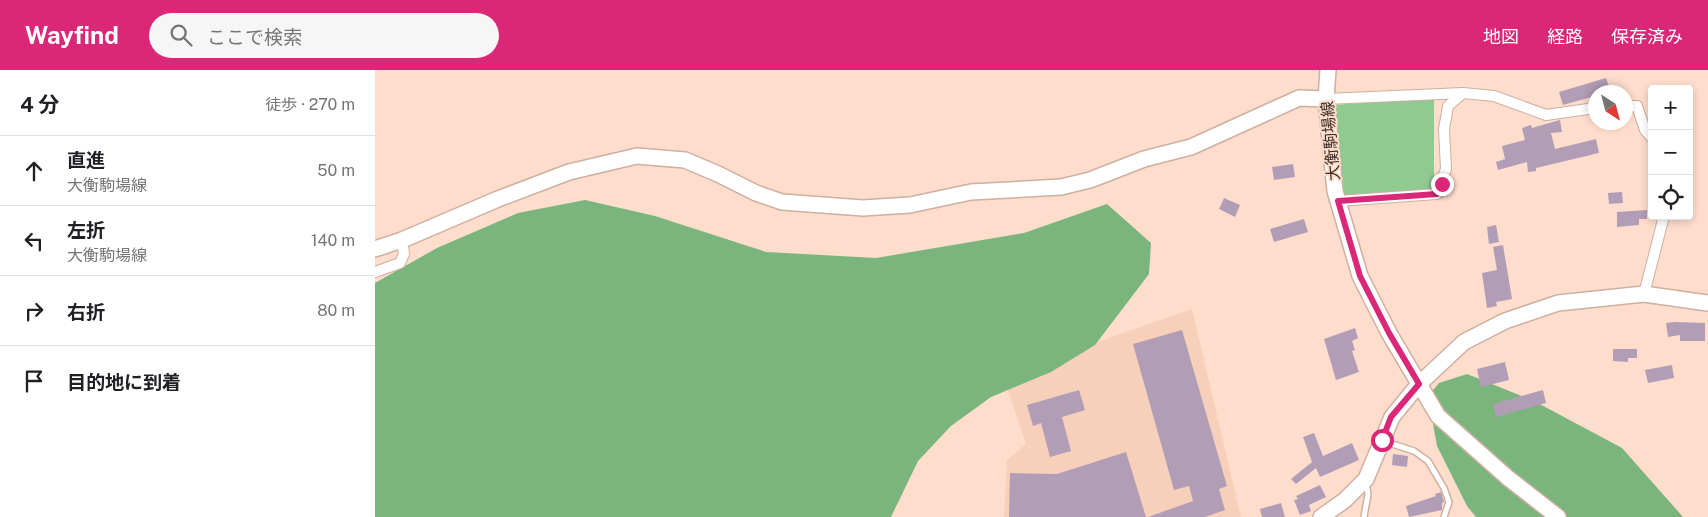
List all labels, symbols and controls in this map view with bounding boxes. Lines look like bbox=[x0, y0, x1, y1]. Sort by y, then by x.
search box bbox=[149, 13, 499, 58]
text: Wayfind bbox=[25, 21, 119, 49]
icon: search bbox=[167, 21, 195, 49]
text: ここで検索 bbox=[207, 26, 302, 48]
text: 地図 bbox=[1483, 26, 1519, 47]
text: 経路 bbox=[1547, 26, 1583, 47]
text: 保存済み bbox=[1611, 26, 1683, 47]
north arrow bbox=[1588, 85, 1633, 130]
map controls bbox=[1648, 85, 1693, 220]
button: + bbox=[1648, 85, 1693, 130]
text: 4 分 bbox=[20, 92, 60, 117]
text: 徒歩 · 270 m bbox=[265, 95, 355, 114]
street label: 大衡駒場線 bbox=[1318, 100, 1343, 182]
button: − bbox=[1648, 130, 1693, 175]
text: 直進 bbox=[67, 149, 105, 171]
icon: ahead bbox=[20, 157, 48, 185]
text: 50 m bbox=[317, 161, 355, 180]
route end bbox=[1431, 173, 1454, 196]
button: locate bbox=[1648, 175, 1693, 220]
text: 大衡駒場線 bbox=[67, 176, 147, 195]
text: 左折 bbox=[67, 219, 105, 241]
icon: left bbox=[20, 227, 48, 255]
text: 140 m bbox=[311, 231, 355, 250]
text: 大衡駒場線 bbox=[67, 246, 147, 265]
icon: right bbox=[20, 297, 48, 325]
text: 右折 bbox=[67, 301, 105, 323]
text: 80 m bbox=[317, 301, 355, 320]
icon: arrive bbox=[20, 367, 48, 395]
text: 目的地に到着 bbox=[67, 371, 181, 393]
route start bbox=[1371, 429, 1394, 452]

